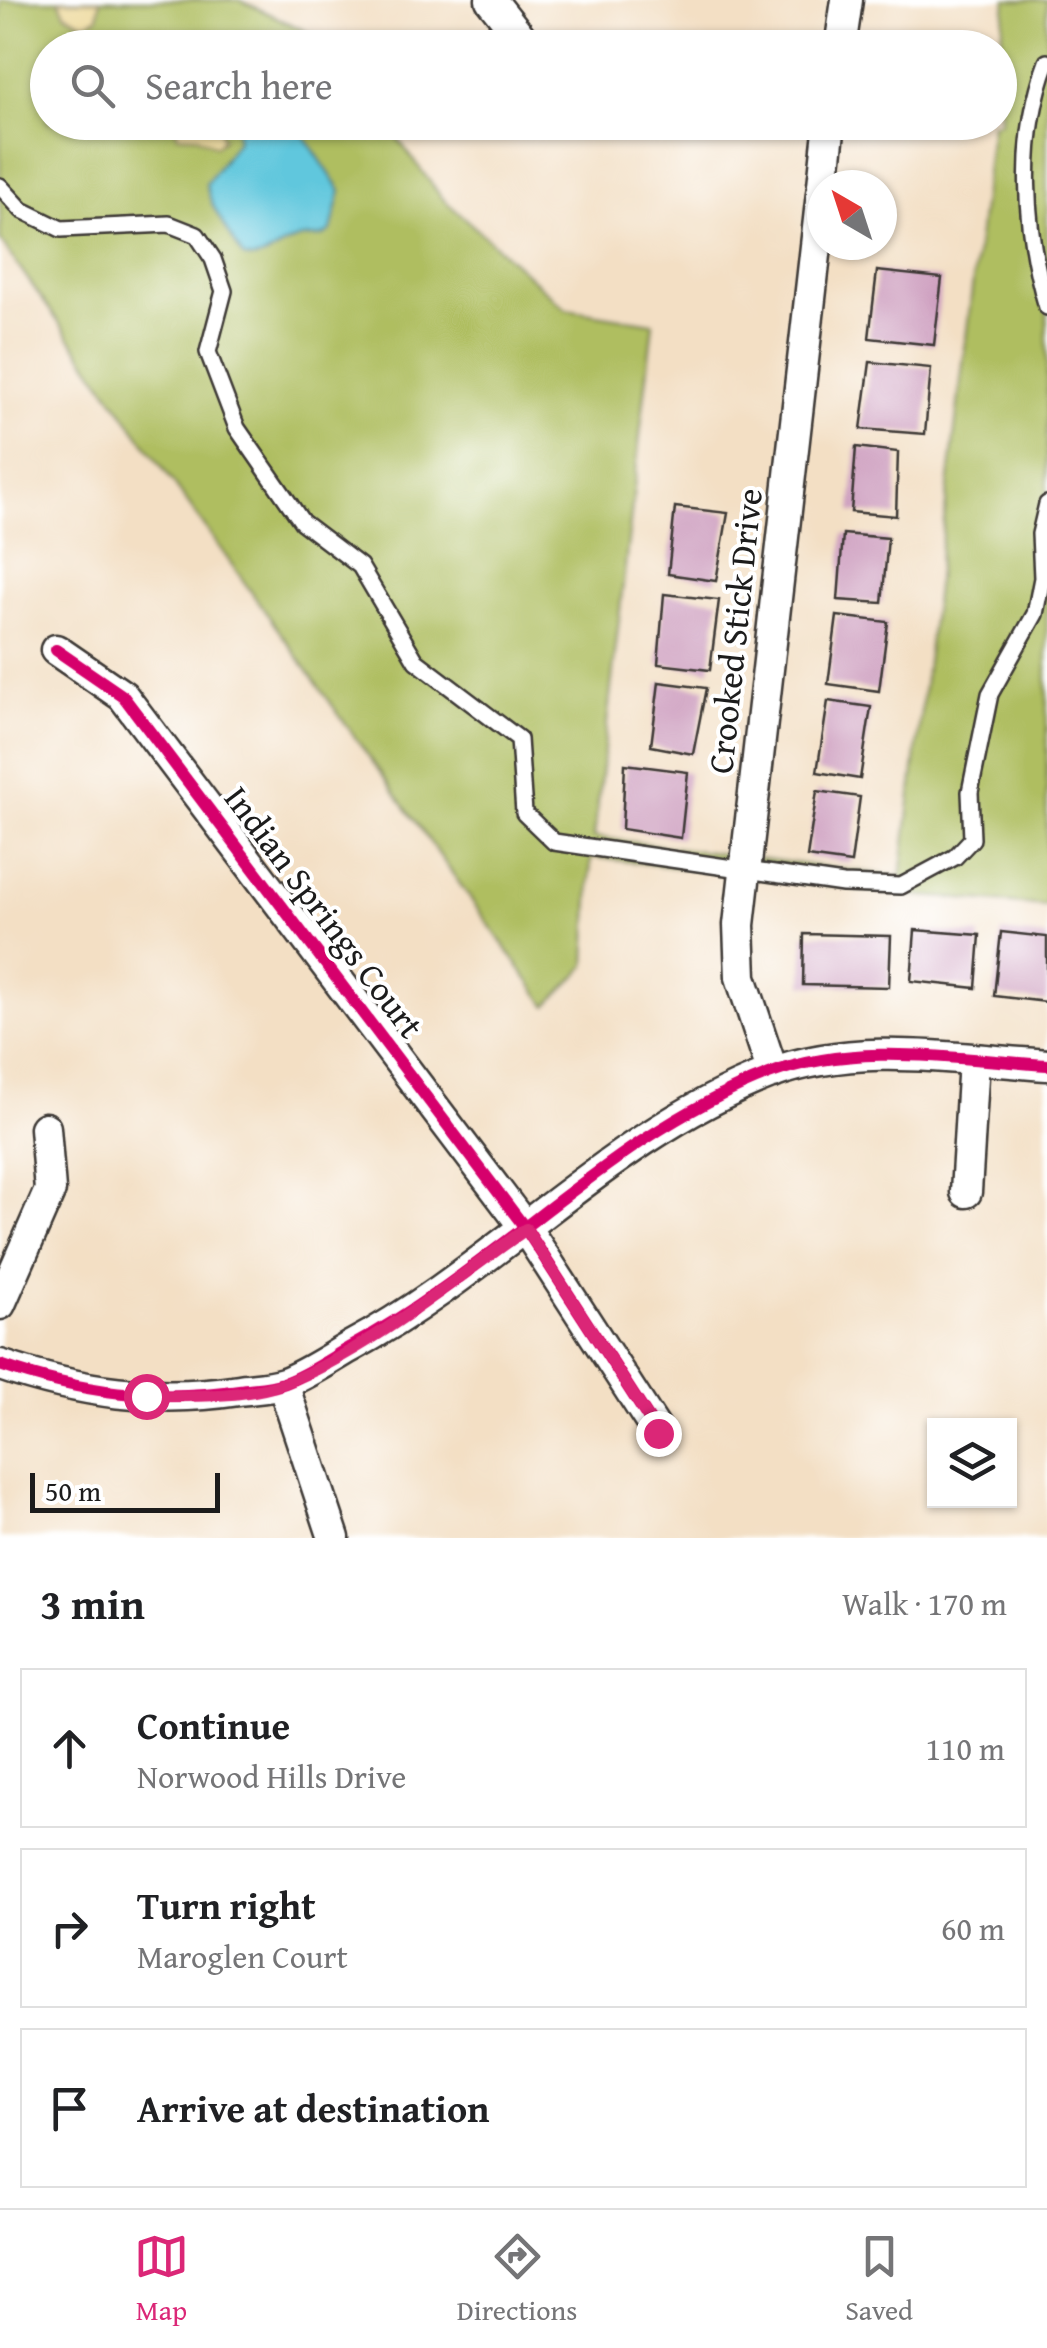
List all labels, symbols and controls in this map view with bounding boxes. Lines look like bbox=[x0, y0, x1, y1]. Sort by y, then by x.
search box bbox=[30, 30, 1017, 140]
text: Search here bbox=[145, 57, 333, 113]
icon: search bbox=[65, 58, 120, 113]
north arrow bbox=[807, 170, 897, 260]
street label: Crooked Stick Drive bbox=[694, 486, 775, 776]
street label: Indian Springs Court bbox=[212, 775, 436, 1049]
route start bbox=[124, 1374, 170, 1420]
route end bbox=[636, 1411, 682, 1457]
map controls bbox=[927, 1418, 1017, 1508]
button: layers bbox=[927, 1418, 1017, 1508]
scale bar bbox=[30, 1468, 220, 1512]
text: 50 m bbox=[45, 1470, 101, 1511]
text: 3 min bbox=[40, 1573, 145, 1634]
text: Walk · 170 m bbox=[842, 1580, 1007, 1627]
text: Continue bbox=[137, 1697, 290, 1753]
icon: ahead bbox=[42, 1721, 97, 1776]
text: 110 m bbox=[926, 1725, 1005, 1772]
text: Norwood Hills Drive bbox=[137, 1753, 406, 1800]
text: Turn right bbox=[137, 1877, 316, 1933]
icon: right bbox=[42, 1901, 97, 1956]
text: 60 m bbox=[941, 1905, 1005, 1952]
text: Maroglen Court bbox=[137, 1933, 348, 1980]
text: Arrive at destination bbox=[137, 2080, 490, 2136]
icon: arrive bbox=[42, 2081, 97, 2136]
tab: Map bbox=[134, 2229, 189, 2330]
tab: Directions bbox=[457, 2229, 577, 2330]
tab: Saved bbox=[845, 2229, 913, 2330]

